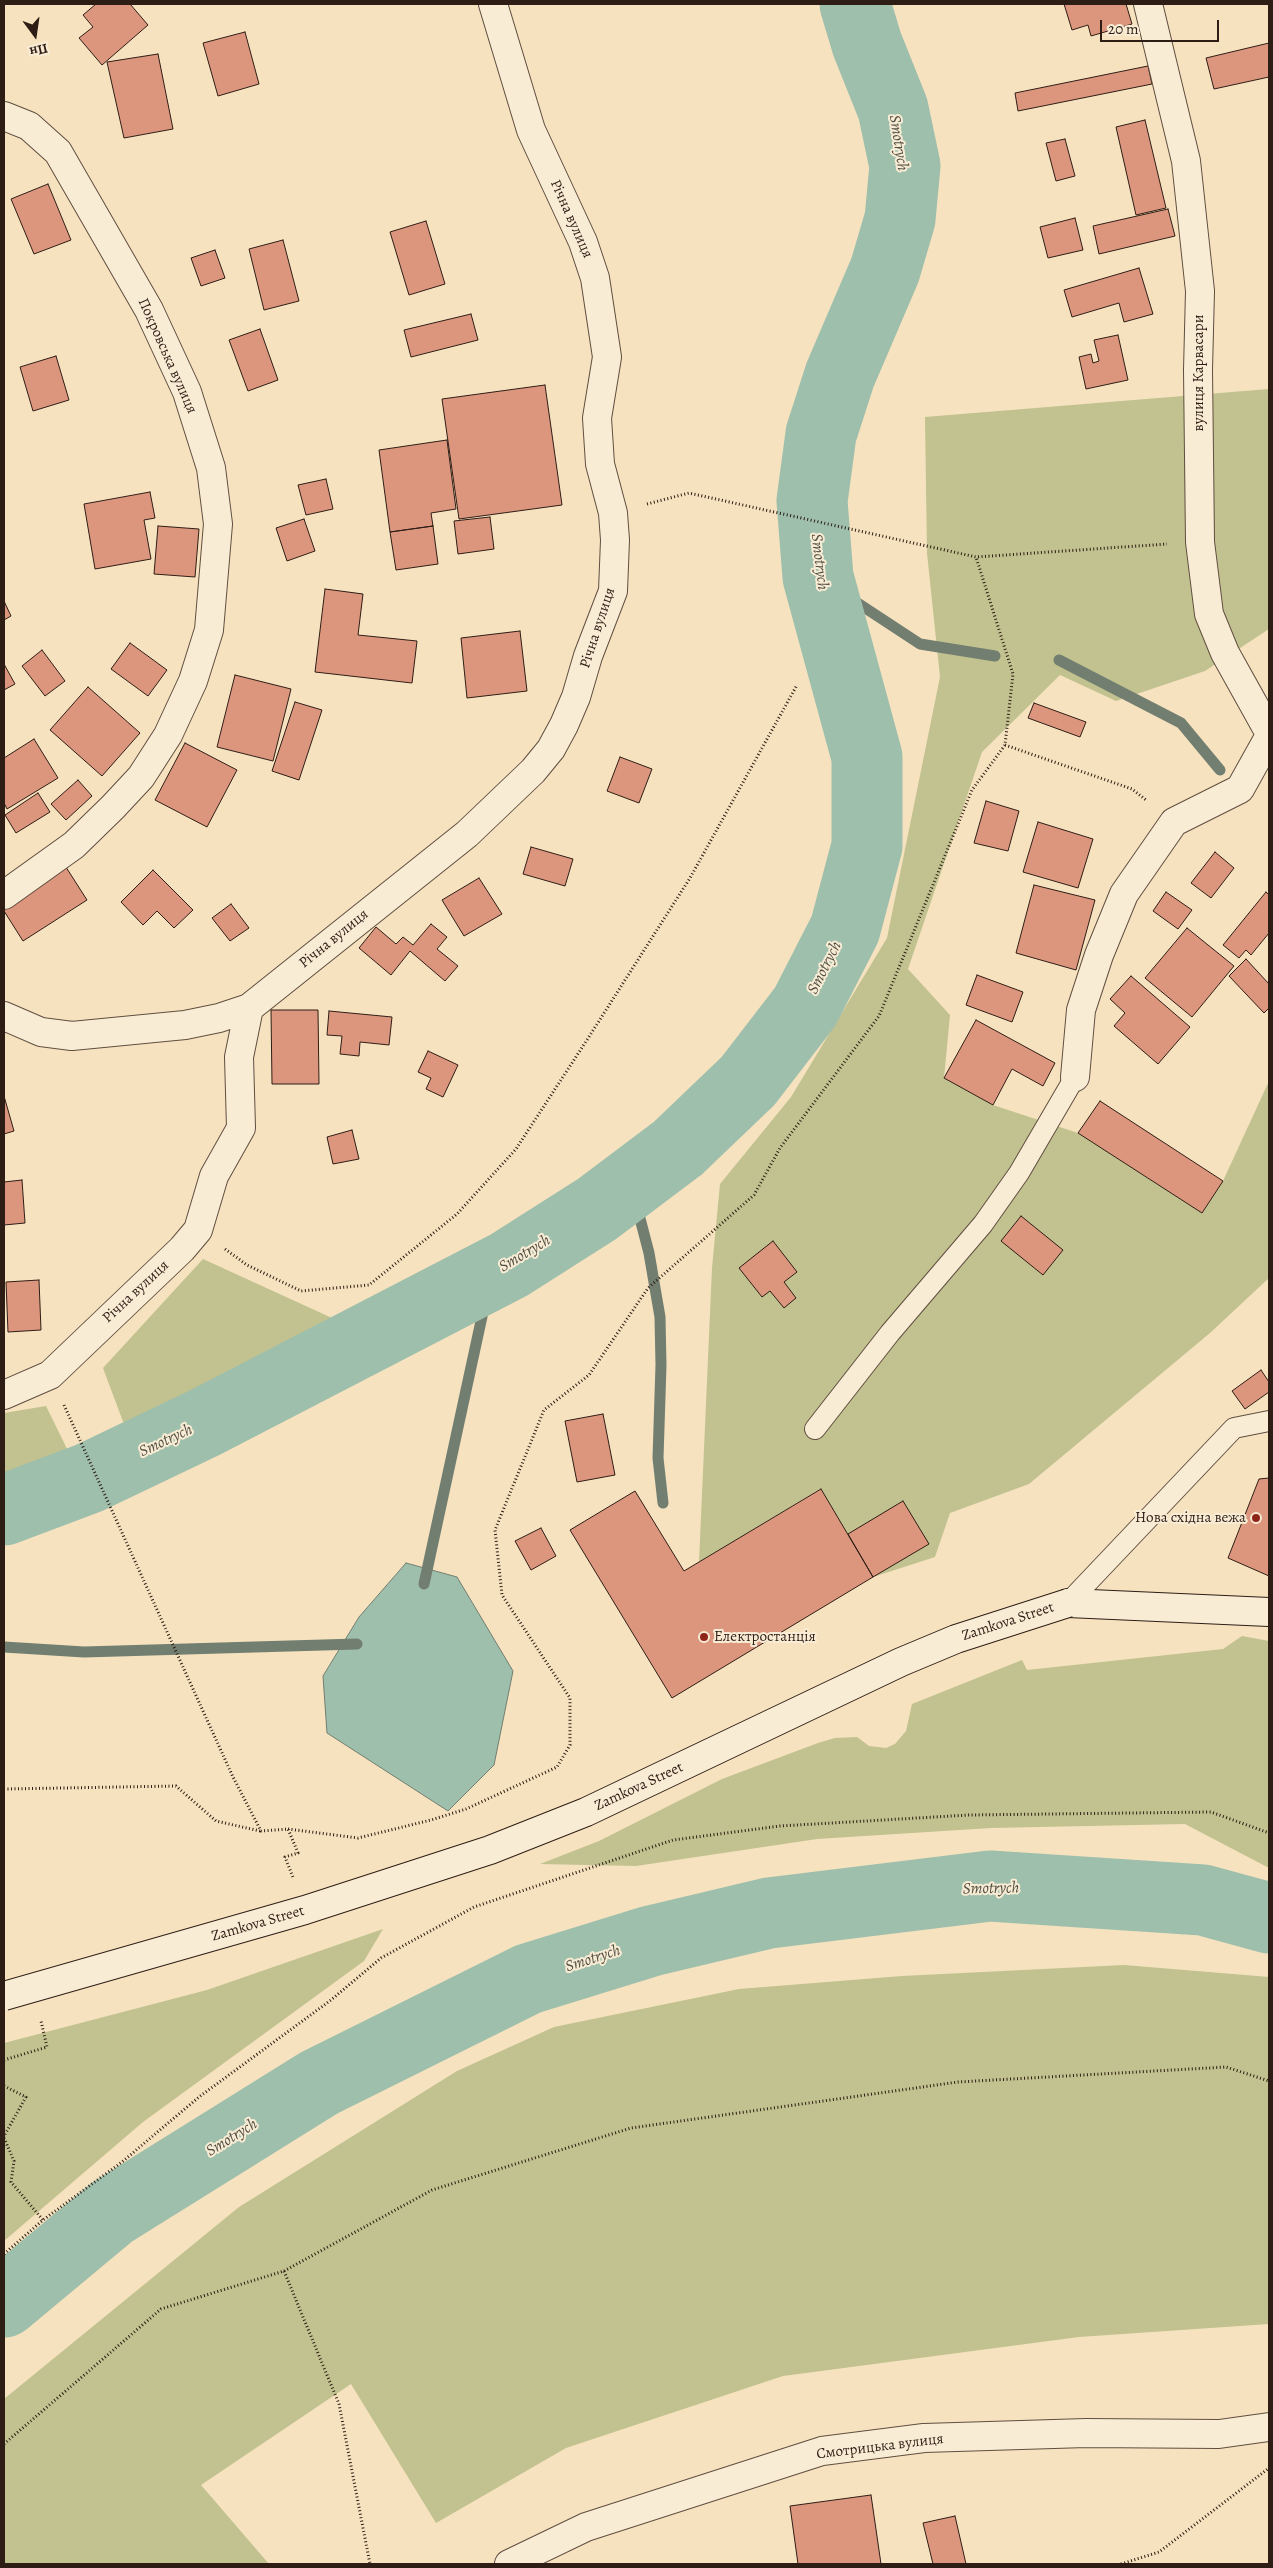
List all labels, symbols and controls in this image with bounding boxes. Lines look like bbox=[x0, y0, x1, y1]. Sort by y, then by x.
north arrow bbox=[10, 10, 60, 60]
scale bar bbox=[1103, 10, 1222, 42]
text: 20 m bbox=[1108, 19, 1139, 39]
text: Пн bbox=[28, 39, 50, 61]
water label: Smotrych bbox=[884, 114, 912, 172]
street label: Річна вулиця bbox=[546, 177, 596, 261]
street label: Покровська вулиця bbox=[133, 295, 201, 417]
street label: вулиця Карвасари bbox=[1190, 315, 1208, 431]
water label: Smotrych bbox=[806, 533, 832, 591]
street label: Річна вулиця bbox=[576, 585, 620, 671]
street label: Річна вулиця bbox=[296, 906, 372, 972]
water label: Smotrych bbox=[804, 938, 846, 998]
water label: Smotrych bbox=[496, 1231, 554, 1277]
street label: Річна вулиця bbox=[99, 1257, 173, 1327]
water label: Smotrych bbox=[136, 1420, 196, 1462]
place label: Нова східна вежа bbox=[1135, 1509, 1246, 1527]
marker: Нова східна вежа bbox=[1250, 1512, 1262, 1524]
street label: Zamkova Street bbox=[960, 1599, 1056, 1645]
place label: Електростанція bbox=[714, 1628, 816, 1646]
marker: Електростанція bbox=[698, 1631, 710, 1643]
street label: Zamkova Street bbox=[592, 1759, 686, 1815]
water label: Smotrych bbox=[963, 1879, 1019, 1899]
street label: Zamkova Street bbox=[210, 1902, 306, 1946]
water label: Smotrych bbox=[563, 1941, 623, 1977]
water label: Smotrych bbox=[203, 2115, 261, 2161]
street label: Смотрицька вулиця bbox=[815, 2430, 945, 2464]

